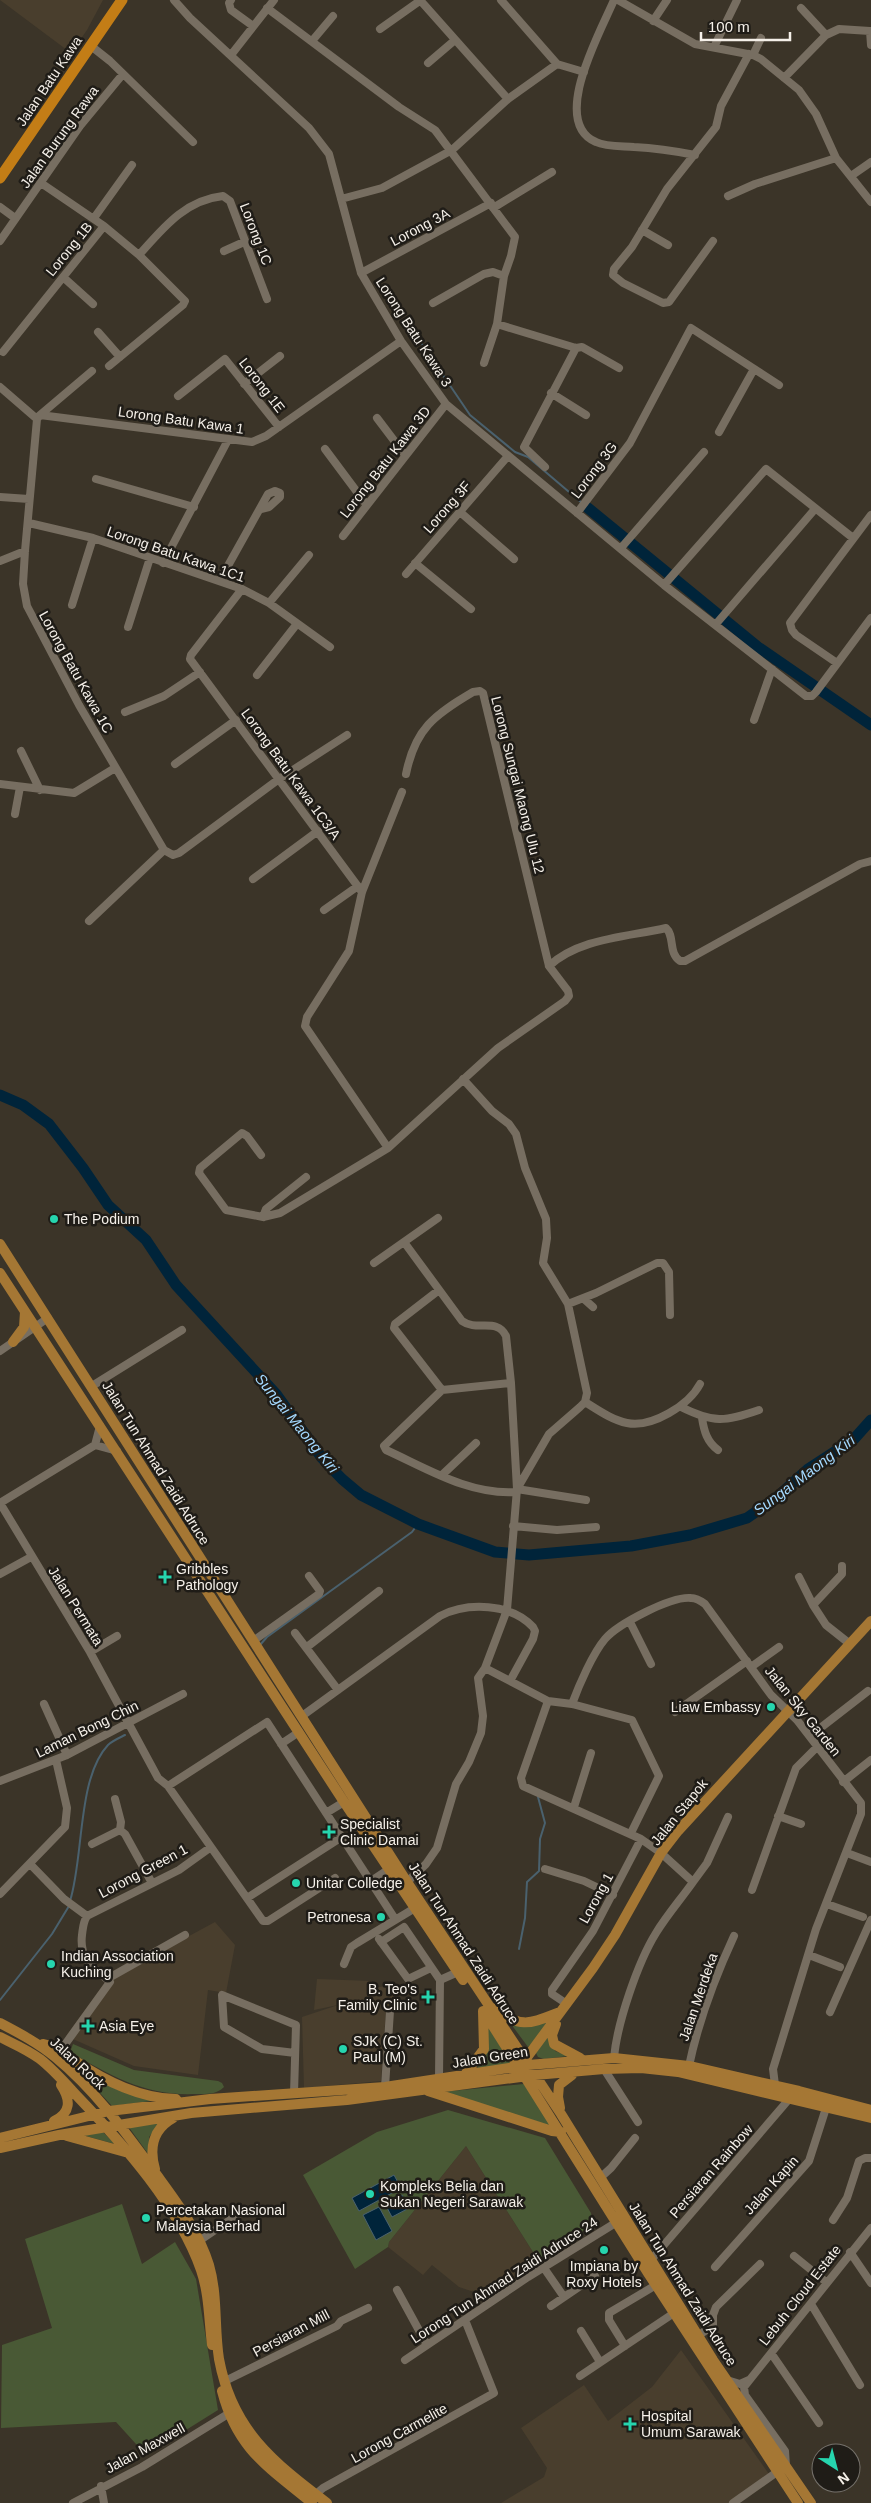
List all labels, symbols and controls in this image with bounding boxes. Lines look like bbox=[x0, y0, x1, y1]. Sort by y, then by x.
scale bar bbox=[701, 10, 790, 42]
text: 100 m bbox=[708, 18, 750, 35]
street label: Jalan Batu Kawa bbox=[13, 33, 85, 129]
street label: Jalan Burung Rawa bbox=[17, 83, 102, 191]
street label: Lorong 1C bbox=[237, 201, 275, 267]
street label: Lorong 3A bbox=[388, 204, 453, 249]
street label: Lorong 1B bbox=[42, 219, 96, 279]
street label: Lorong Batu Kawa 3 bbox=[373, 274, 455, 390]
street label: Lorong 1E bbox=[236, 355, 288, 415]
street label: Lorong Batu Kawa 1 bbox=[117, 403, 245, 437]
street label: Lorong Batu Kawa 3D bbox=[337, 403, 433, 521]
street label: Lorong 3G bbox=[568, 439, 620, 501]
street label: Lorong 3F bbox=[420, 478, 474, 536]
street label: Lorong Batu Kawa 1C1 bbox=[105, 523, 247, 585]
street label: Lorong Batu Kawa 1C bbox=[36, 608, 116, 736]
street label: Lorong Sungai Maong Ulu 12 bbox=[488, 695, 548, 875]
street label: Lorong Batu Kawa 1C3/A bbox=[238, 705, 344, 843]
place label: The Podium bbox=[64, 1211, 139, 1227]
marker: The Podium bbox=[48, 1213, 60, 1225]
water label: Sungai Maong Kiri bbox=[252, 1370, 343, 1476]
street label: Jalan Tun Ahmad Zaidi Adruce bbox=[99, 1378, 213, 1548]
water label: Sungai Maong Kiri bbox=[750, 1431, 859, 1519]
place label: Gribbles Pathology bbox=[176, 1561, 238, 1593]
street label: Jalan Permata bbox=[45, 1563, 107, 1649]
marker: Gribbles Pathology bbox=[158, 1570, 172, 1584]
street label: Jalan Sky Garden bbox=[762, 1663, 844, 1759]
street label: Laman Bong Chin bbox=[33, 1697, 141, 1761]
place label: Liaw Embassy bbox=[671, 1699, 761, 1715]
marker: Liaw Embassy bbox=[765, 1701, 777, 1713]
street label: Jalan Stapok bbox=[647, 1775, 711, 1848]
place label: Specialist Clinic Damai bbox=[340, 1816, 419, 1848]
marker: Specialist Clinic Damai bbox=[322, 1825, 336, 1839]
street label: Lorong Green 1 bbox=[96, 1841, 190, 1901]
street label: Jalan Tun Ahmad Zaidi Adruce bbox=[406, 1859, 523, 2027]
street label: Lorong 1 bbox=[576, 1870, 616, 1926]
place label: Unitar Colledge bbox=[306, 1875, 403, 1891]
marker: Unitar Colledge bbox=[290, 1877, 302, 1889]
place label: Petronesa bbox=[307, 1909, 371, 1925]
marker: Petronesa bbox=[375, 1911, 387, 1923]
place label: Indian Association Kuching bbox=[61, 1948, 174, 1980]
street label: Jalan Merdeka bbox=[675, 1951, 721, 2043]
marker: Indian Association Kuching bbox=[45, 1958, 57, 1970]
place label: B. Teo's Family Clinic bbox=[338, 1981, 417, 2013]
marker: B. Teo's Family Clinic bbox=[421, 1990, 435, 2004]
place label: Asia Eye bbox=[99, 2018, 154, 2034]
marker: Asia Eye bbox=[81, 2019, 95, 2033]
place label: SJK (C) St. Paul (M) bbox=[353, 2033, 423, 2065]
street label: Jalan Rock bbox=[47, 2034, 110, 2093]
marker: SJK (C) St. Paul (M) bbox=[337, 2043, 349, 2055]
street label: Jalan Green bbox=[451, 2043, 529, 2071]
street label: Persiaran Rainbow bbox=[666, 2120, 756, 2221]
street label: Jalan Kapin bbox=[741, 2152, 801, 2218]
place label: Kompleks Belia dan Sukan Negeri Sarawak bbox=[380, 2178, 524, 2210]
marker: Kompleks Belia dan Sukan Negeri Sarawak bbox=[364, 2188, 376, 2200]
street label: Jalan Tun Ahmad Zaidi Adruce bbox=[626, 2199, 740, 2369]
place label: Percetakan Nasional Malaysia Berhad bbox=[156, 2202, 285, 2234]
marker: Percetakan Nasional Malaysia Berhad bbox=[140, 2212, 152, 2224]
street label: Lorong Tun Ahmad Zaidi Adruce 24 bbox=[408, 2213, 601, 2346]
street label: Lebuh Cloud Estate bbox=[756, 2241, 844, 2348]
marker: Impiana by Roxy Hotels bbox=[598, 2244, 610, 2256]
place label: Impiana by Roxy Hotels bbox=[566, 2258, 642, 2290]
street label: Persiaran Mill bbox=[250, 2306, 332, 2360]
street label: Lorong Carmelite bbox=[348, 2400, 450, 2466]
place label: Hospital Umum Sarawak bbox=[641, 2408, 742, 2440]
marker: Hospital Umum Sarawak bbox=[623, 2417, 637, 2431]
street label: Jalan Maxwell bbox=[103, 2420, 187, 2476]
north arrow bbox=[811, 2443, 861, 2493]
text: N bbox=[835, 2469, 852, 2488]

